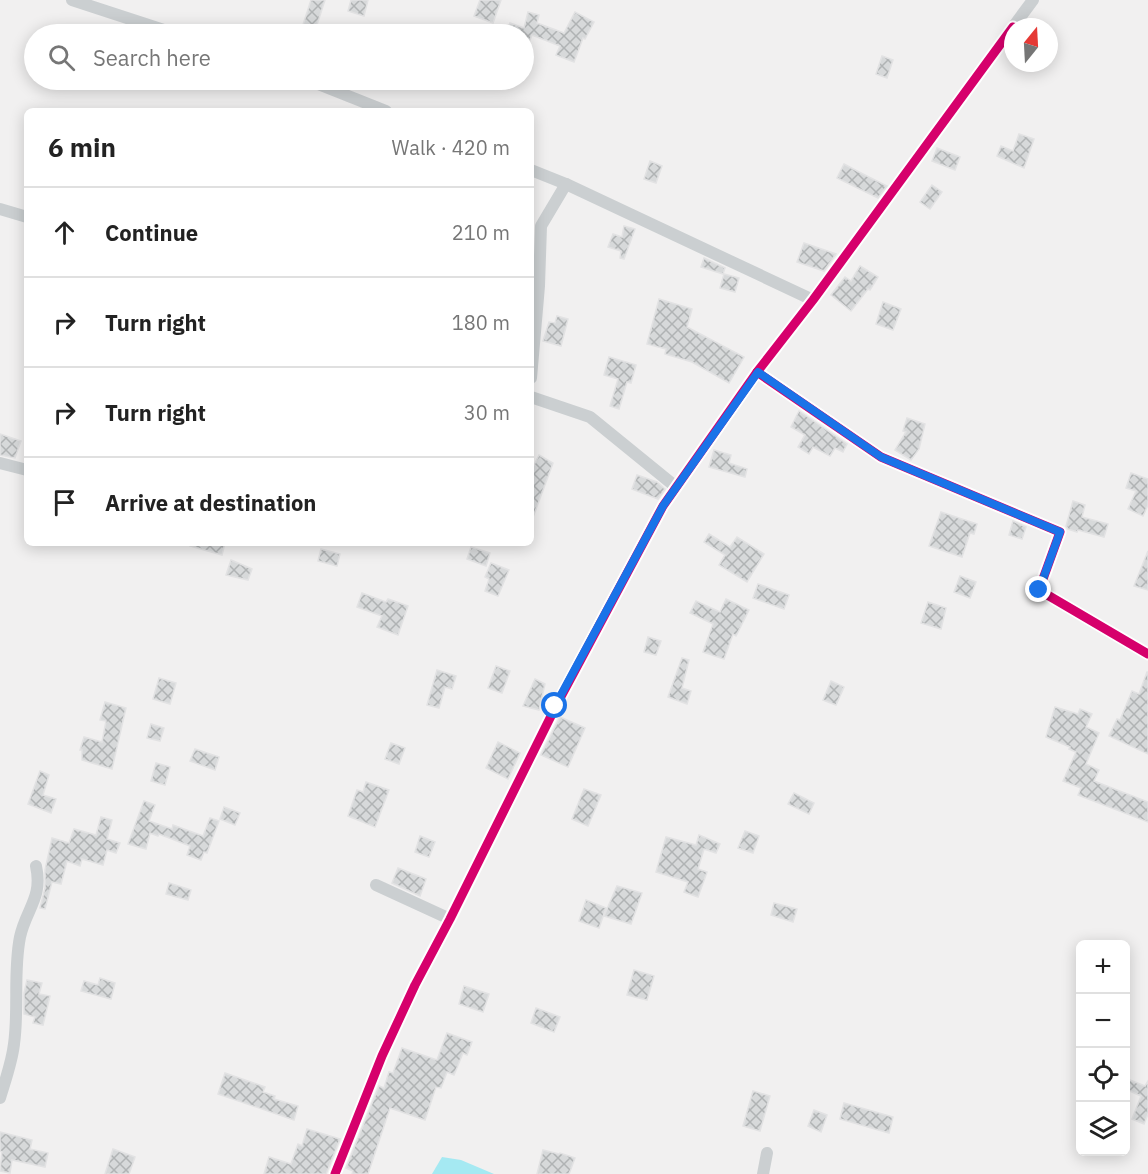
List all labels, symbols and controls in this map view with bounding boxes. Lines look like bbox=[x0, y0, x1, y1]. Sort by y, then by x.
north arrow bbox=[1004, 18, 1058, 72]
search box bbox=[24, 24, 534, 90]
icon: search bbox=[45, 41, 78, 74]
text: Search here bbox=[93, 43, 211, 72]
text: 6 min bbox=[48, 130, 116, 164]
text: Walk · 420 m bbox=[392, 134, 510, 161]
icon: ahead bbox=[48, 216, 81, 249]
text: Continue bbox=[105, 218, 198, 247]
text: 210 m bbox=[452, 219, 510, 246]
icon: right bbox=[48, 306, 81, 339]
text: Turn right bbox=[105, 308, 206, 337]
text: 180 m bbox=[452, 309, 510, 336]
icon: right bbox=[48, 396, 81, 429]
text: Turn right bbox=[105, 398, 206, 427]
text: 30 m bbox=[464, 399, 510, 426]
icon: arrive bbox=[48, 486, 81, 519]
text: Arrive at destination bbox=[105, 488, 316, 517]
route end bbox=[1025, 576, 1051, 602]
route start bbox=[541, 692, 567, 718]
map controls bbox=[1076, 940, 1130, 1156]
button: + bbox=[1076, 940, 1130, 994]
button: − bbox=[1076, 994, 1130, 1048]
button: locate bbox=[1076, 1048, 1130, 1102]
button: layers bbox=[1076, 1102, 1130, 1156]

